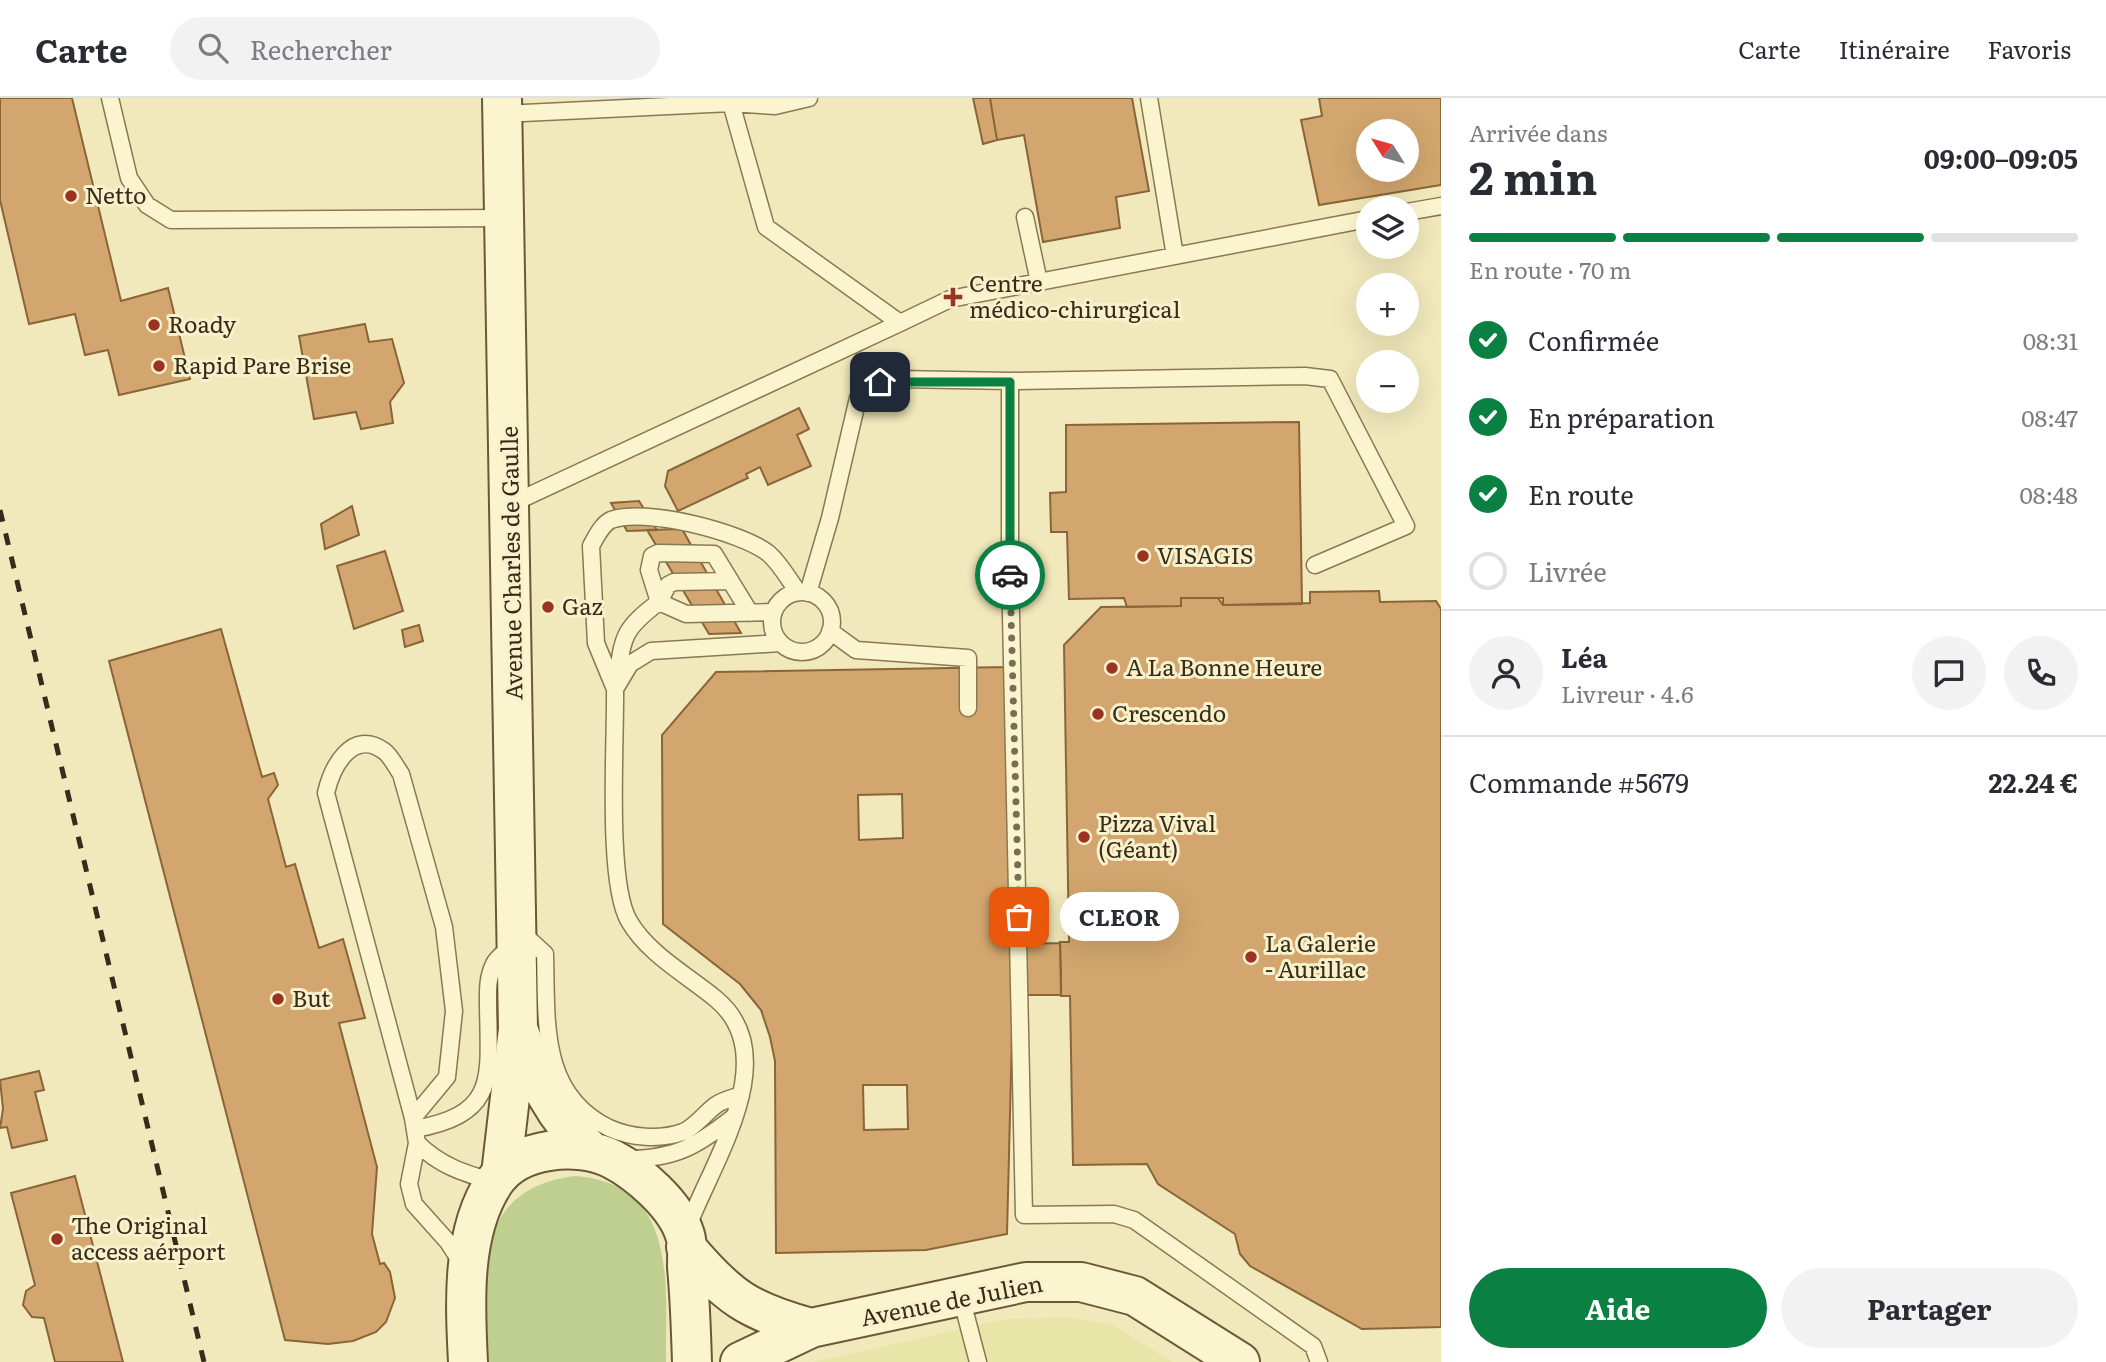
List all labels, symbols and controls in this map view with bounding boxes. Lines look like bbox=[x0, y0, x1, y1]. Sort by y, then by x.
search box bbox=[170, 17, 660, 80]
text: Carte bbox=[35, 24, 128, 73]
icon: search bbox=[194, 29, 232, 67]
text: Rechercher bbox=[250, 29, 392, 68]
text: Carte bbox=[1738, 31, 1801, 66]
text: Itinéraire bbox=[1839, 31, 1950, 66]
text: Favoris bbox=[1988, 31, 2071, 66]
text: Arrivée dans bbox=[1469, 115, 1607, 149]
north arrow bbox=[1356, 119, 1419, 182]
map controls bbox=[1356, 119, 1419, 413]
text: 09:00–09:05 bbox=[1924, 138, 2078, 177]
text: 2 min bbox=[1469, 141, 1598, 209]
place label: Netto bbox=[85, 177, 147, 211]
marker: Netto bbox=[63, 188, 79, 204]
button: layers bbox=[1356, 196, 1419, 259]
text: En route · 70 m bbox=[1469, 252, 1631, 286]
place label: Centre médico-chirurgical bbox=[969, 265, 1181, 325]
button: + bbox=[1356, 273, 1419, 336]
marker: Centre médico-chirurgical bbox=[943, 287, 963, 307]
place label: Roady bbox=[168, 306, 237, 340]
marker: Roady bbox=[146, 317, 162, 333]
text: Confirmée bbox=[1528, 320, 1659, 359]
icon: check bbox=[1469, 321, 1507, 359]
text: 08:31 bbox=[2023, 323, 2078, 357]
place label: Rapid Pare Brise bbox=[173, 347, 351, 381]
button: − bbox=[1356, 350, 1419, 413]
pin bbox=[850, 352, 910, 412]
marker: Rapid Pare Brise bbox=[151, 358, 167, 374]
icon: home bbox=[861, 363, 899, 401]
text: En préparation bbox=[1528, 397, 1715, 436]
icon: check bbox=[1469, 398, 1507, 436]
text: 08:47 bbox=[2021, 400, 2078, 434]
street label: Avenue Charles de Gaulle bbox=[491, 426, 529, 700]
text: En route bbox=[1528, 474, 1634, 513]
icon: check bbox=[1469, 475, 1507, 513]
text: 08:48 bbox=[2019, 477, 2078, 511]
place label: VISAGIS bbox=[1157, 537, 1254, 571]
courier bbox=[975, 540, 1045, 610]
marker: VISAGIS bbox=[1135, 548, 1151, 564]
text: Livrée bbox=[1528, 551, 1607, 590]
icon: car bbox=[991, 556, 1029, 594]
place label: Gaz bbox=[562, 588, 603, 622]
marker: Gaz bbox=[540, 599, 556, 615]
button: person bbox=[1469, 636, 1543, 710]
button: chat bbox=[1912, 636, 1986, 710]
button: phone bbox=[2004, 636, 2078, 710]
text: Léa bbox=[1561, 637, 1608, 676]
place label: A La Bonne Heure bbox=[1126, 649, 1322, 683]
marker: A La Bonne Heure bbox=[1104, 660, 1120, 676]
text: Livreur · 4.6 bbox=[1561, 676, 1694, 710]
place label: Crescendo bbox=[1112, 695, 1226, 729]
marker: Crescendo bbox=[1090, 706, 1106, 722]
text: Commande #5679 bbox=[1469, 762, 1689, 801]
text: 22.24 € bbox=[1989, 762, 2078, 801]
place label: Pizza Vival (Géant) bbox=[1098, 805, 1216, 865]
marker: Pizza Vival (Géant) bbox=[1076, 829, 1092, 845]
pin bbox=[989, 887, 1049, 947]
callout: CLEOR bbox=[1061, 892, 1180, 942]
icon: bag bbox=[1000, 898, 1038, 936]
text: CLEOR bbox=[1079, 899, 1160, 933]
place label: La Galerie - Aurillac bbox=[1265, 925, 1376, 985]
marker: La Galerie - Aurillac bbox=[1243, 949, 1259, 965]
place label: But bbox=[292, 980, 331, 1014]
marker: But bbox=[270, 991, 286, 1007]
place label: The Original access aérport bbox=[71, 1207, 226, 1267]
marker: The Original access aérport bbox=[49, 1231, 65, 1247]
street label: Avenue de Julien bbox=[858, 1265, 1046, 1333]
button: Aide bbox=[1469, 1268, 1767, 1348]
button: Partager bbox=[1781, 1268, 2078, 1348]

